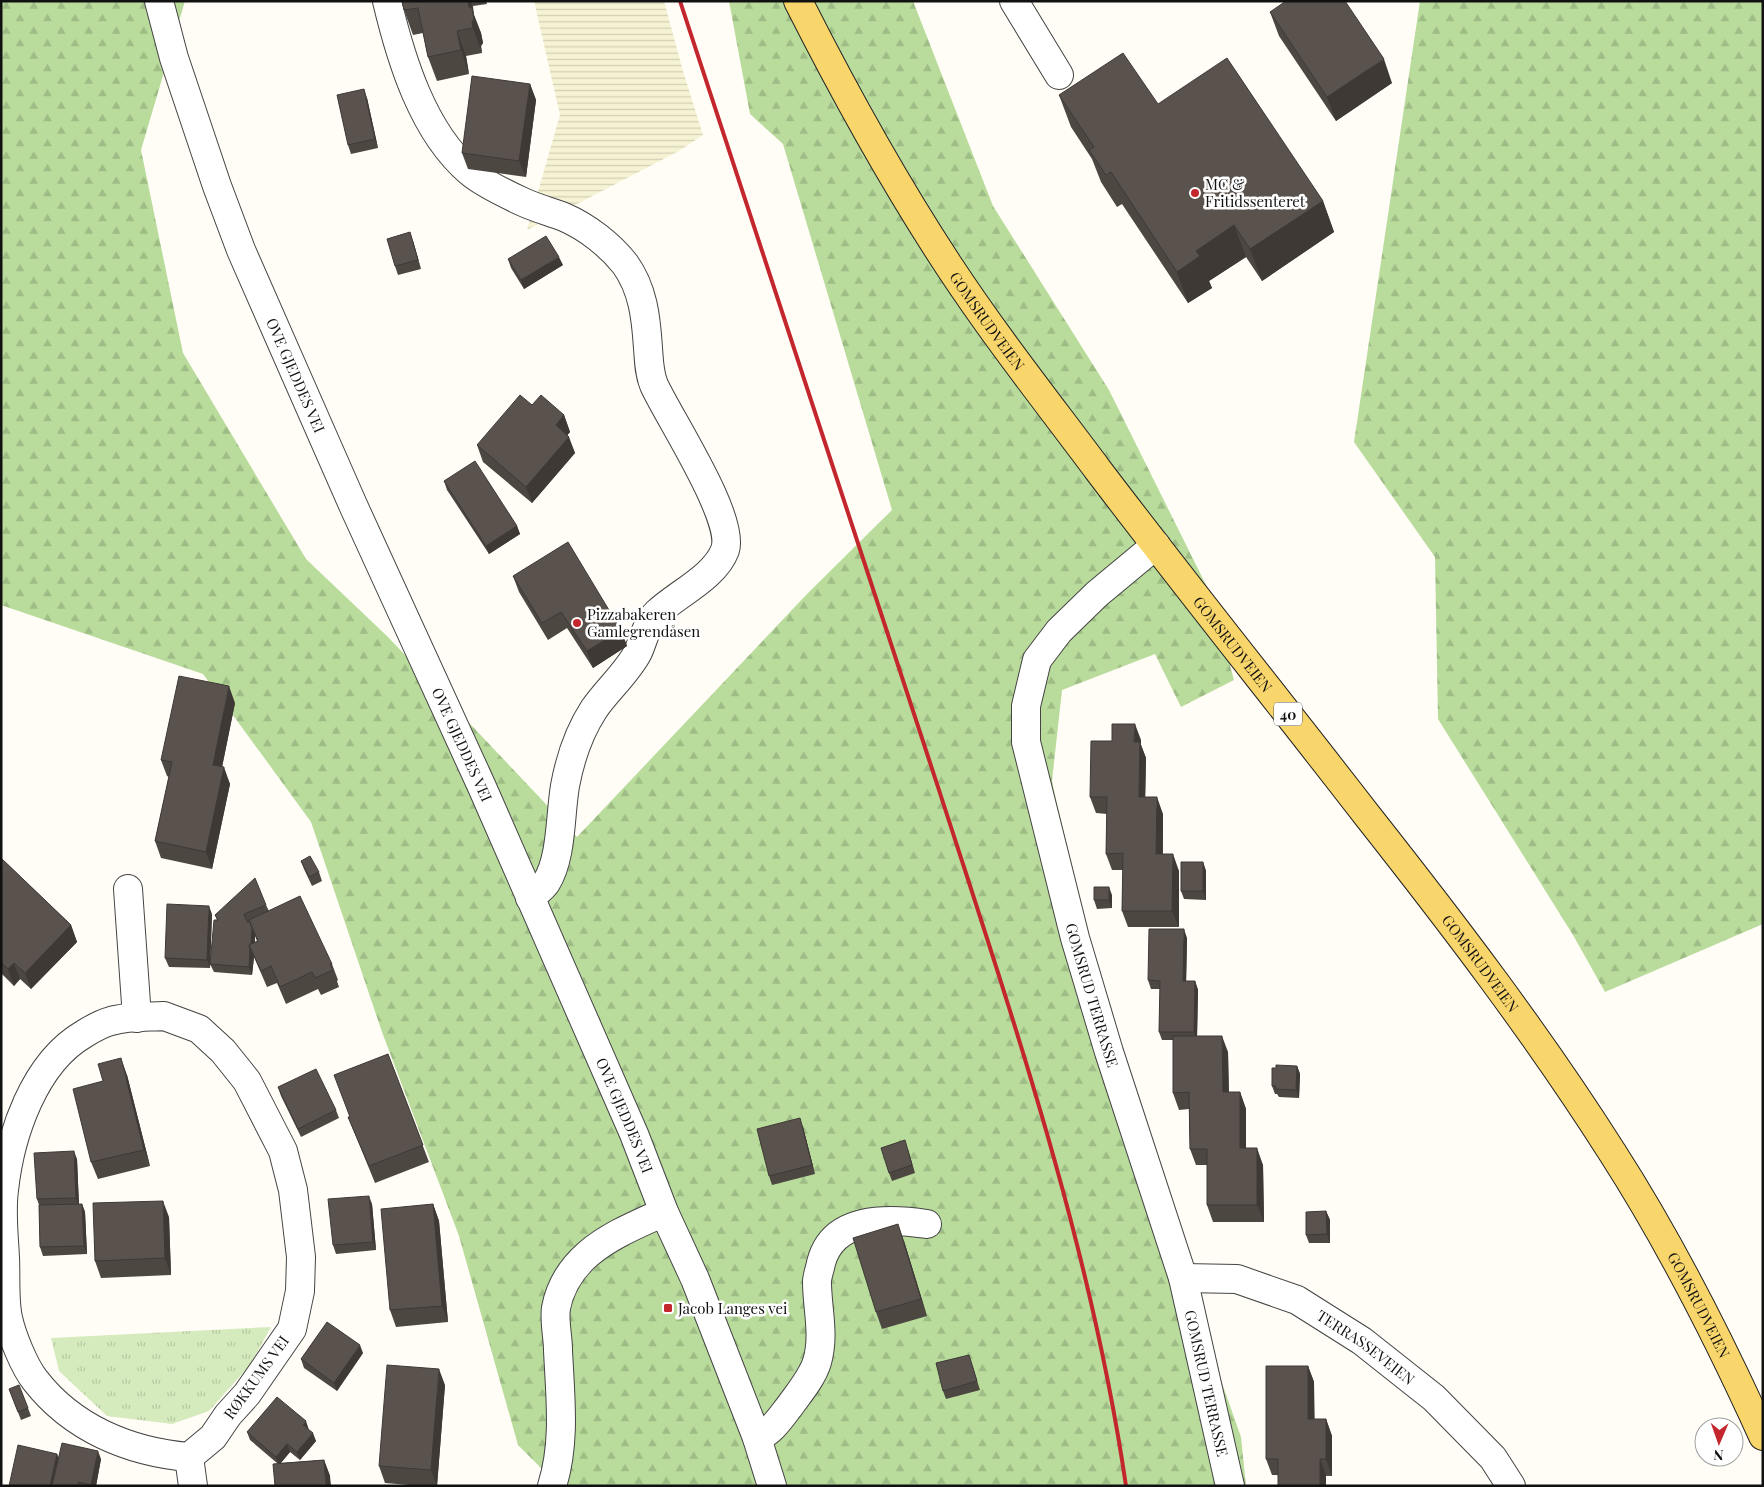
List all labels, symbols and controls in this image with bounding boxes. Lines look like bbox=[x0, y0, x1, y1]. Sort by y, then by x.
place label: MC & Fritidssenteret bbox=[1205, 174, 1306, 211]
marker: MC & Fritidssenteret bbox=[1189, 187, 1201, 199]
street label: GOMSRUDVEIEN bbox=[945, 268, 1030, 374]
street label: OVE GJEDDES VEI bbox=[262, 315, 330, 436]
street label: GOMSRUDVEIEN bbox=[1189, 592, 1277, 696]
place label: Pizzabakeren Gamlegrendåsen bbox=[587, 604, 700, 641]
marker: Pizzabakeren Gamlegrendåsen bbox=[571, 617, 583, 629]
street label: OVE GJEDDES VEI bbox=[428, 684, 497, 805]
road number: 40 bbox=[1274, 702, 1302, 726]
street label: GOMSRUDVEIEN bbox=[1438, 910, 1524, 1016]
street label: GOMSRUD TERRASSE bbox=[1062, 921, 1123, 1070]
street label: OVE GJEDDES VEI bbox=[592, 1054, 658, 1176]
street label: GOMSRUDVEIEN bbox=[1663, 1248, 1735, 1361]
place label: Jacob Langes vei bbox=[677, 1298, 788, 1318]
marker: Jacob Langes vei bbox=[662, 1302, 674, 1314]
street label: TERRASSEVEIEN bbox=[1313, 1305, 1419, 1389]
street label: GOMSRUD TERRASSE bbox=[1181, 1308, 1233, 1458]
street label: RØKKUMS VEI bbox=[219, 1331, 293, 1423]
north arrow bbox=[1694, 1417, 1744, 1467]
text: N bbox=[1713, 1446, 1724, 1465]

